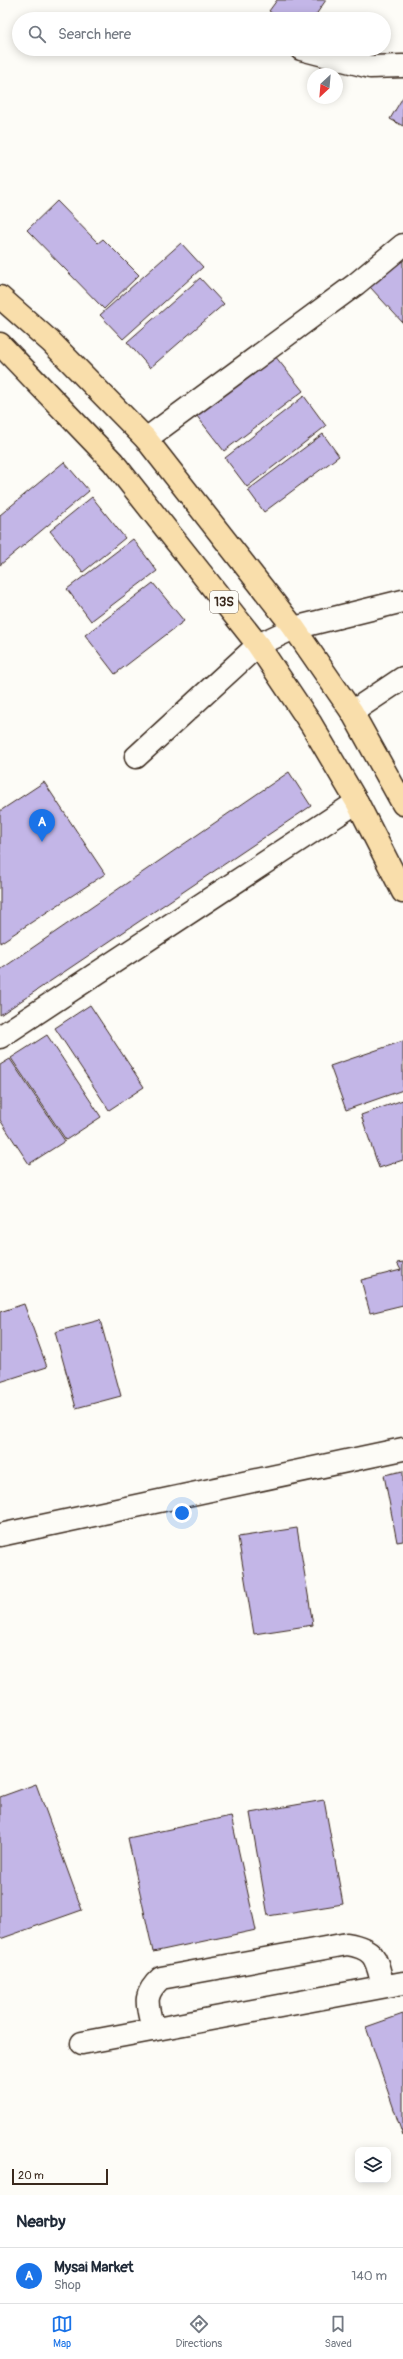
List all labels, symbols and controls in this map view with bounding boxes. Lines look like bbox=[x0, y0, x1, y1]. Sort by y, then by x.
search box bbox=[12, 12, 391, 56]
icon: search bbox=[26, 23, 48, 45]
text: Search here bbox=[58, 25, 131, 44]
north arrow bbox=[307, 68, 343, 104]
road number: 13S bbox=[210, 591, 238, 613]
pin: A bbox=[29, 809, 55, 842]
your location bbox=[172, 1503, 192, 1523]
map controls bbox=[355, 2147, 391, 2183]
button: layers bbox=[355, 2147, 391, 2183]
scale bar bbox=[12, 2167, 108, 2186]
text: 20 m bbox=[18, 2169, 44, 2182]
text: Nearby bbox=[16, 2211, 65, 2232]
text: Mysai Market bbox=[54, 2258, 134, 2277]
text: A bbox=[25, 2268, 33, 2284]
text: 140 m bbox=[351, 2268, 387, 2284]
text: Shop bbox=[54, 2277, 81, 2293]
tab: Map bbox=[51, 2313, 73, 2350]
tab: Directions bbox=[175, 2313, 222, 2350]
tab: Saved bbox=[325, 2313, 352, 2350]

